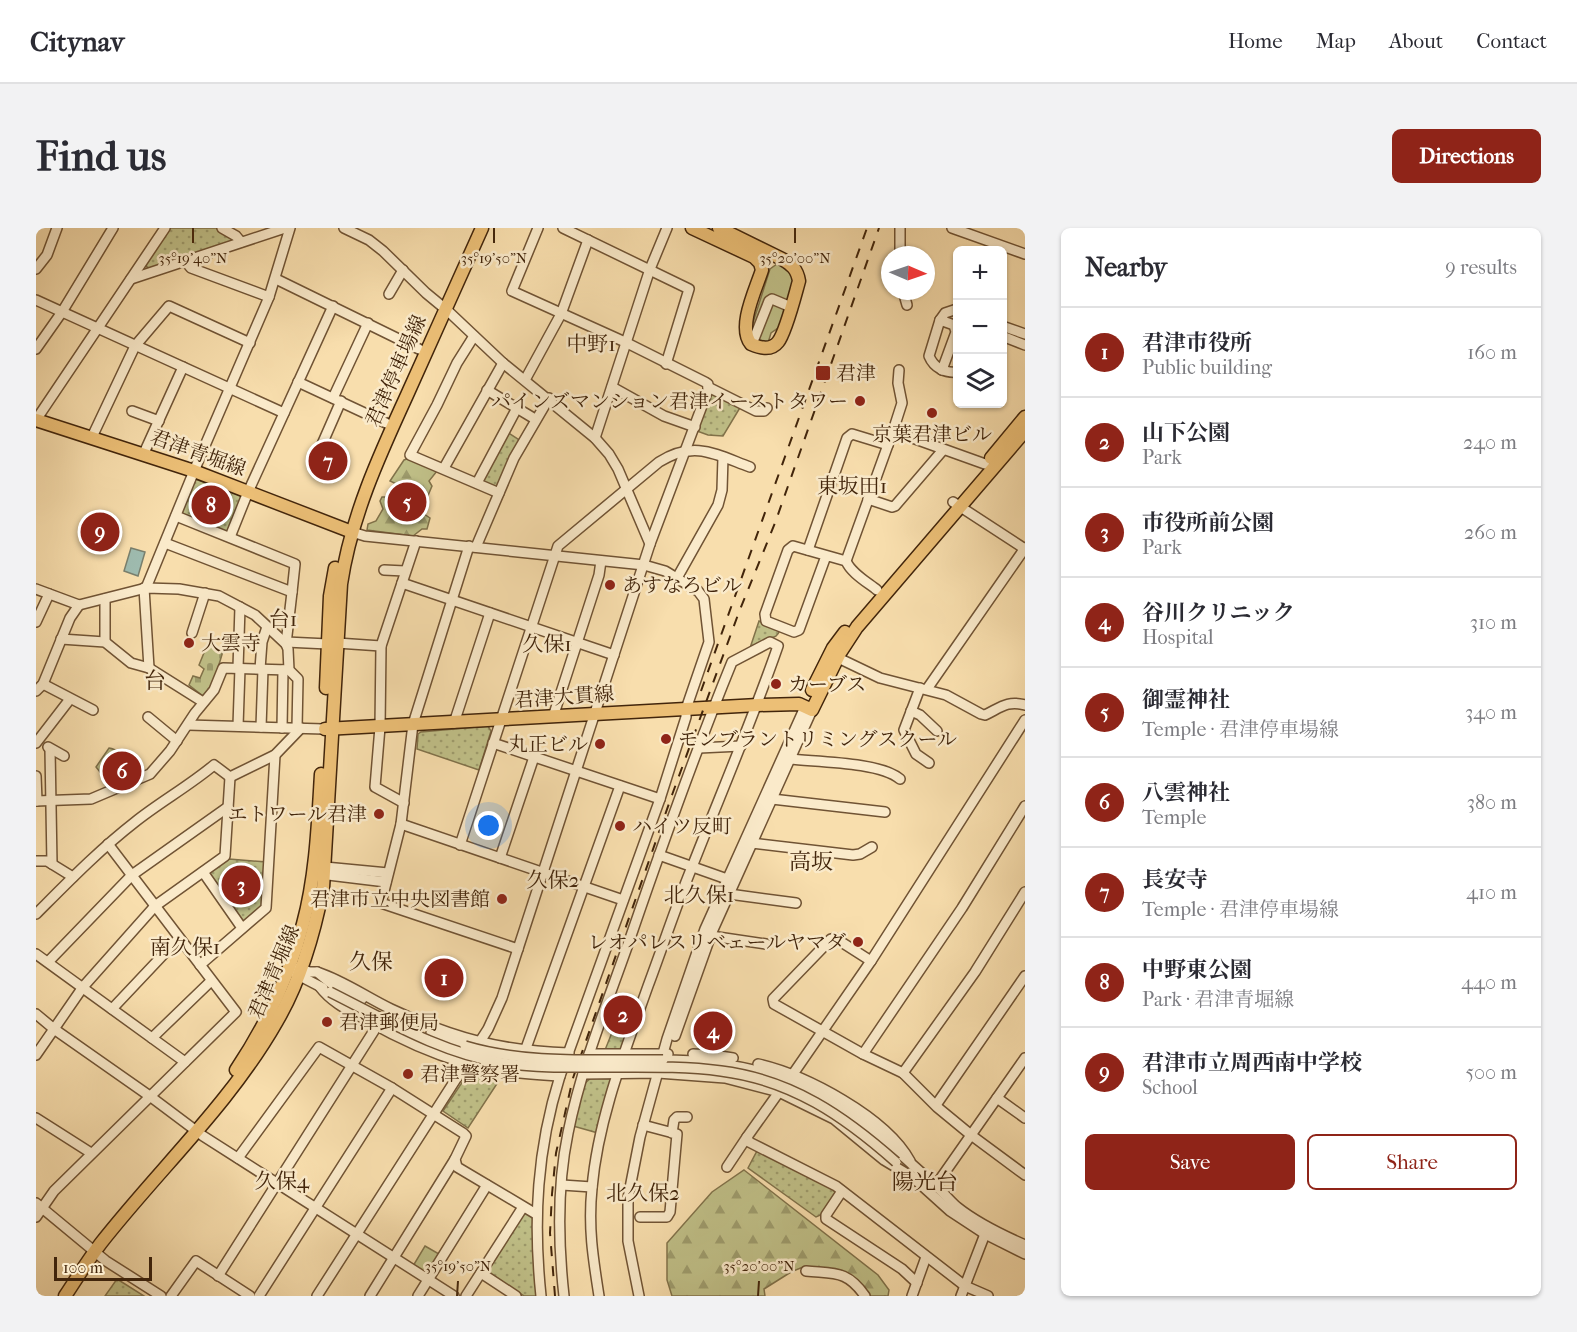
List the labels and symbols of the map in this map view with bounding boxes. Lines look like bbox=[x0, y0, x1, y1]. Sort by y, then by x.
north arrow bbox=[881, 246, 935, 300]
text: 35°19'40"N bbox=[159, 249, 228, 267]
text: 35°19'50"N bbox=[461, 249, 528, 267]
text: 35°20'00"N bbox=[759, 249, 831, 267]
street label: 君津停車場線 bbox=[361, 312, 431, 430]
district label: 中野1 bbox=[566, 332, 616, 356]
place label: 君津 bbox=[836, 362, 876, 385]
marker: 君津 bbox=[814, 364, 832, 382]
place label: パインズマンション君津イーストタワー bbox=[491, 390, 848, 413]
marker: パインズマンション君津イーストタワー bbox=[853, 394, 867, 408]
marker: 京葉君津ビル bbox=[925, 406, 939, 420]
place label: 京葉君津ビル bbox=[872, 423, 992, 446]
street label: 君津青堀線 bbox=[147, 425, 249, 481]
pin: 7 bbox=[308, 438, 348, 484]
district label: 東坂田1 bbox=[817, 474, 887, 498]
pin: 5 bbox=[388, 480, 427, 524]
pin: 8 bbox=[192, 482, 231, 528]
pin: 9 bbox=[80, 510, 120, 554]
place label: あすなろビル bbox=[622, 574, 742, 597]
marker: あすなろビル bbox=[603, 578, 617, 592]
district label: 台1 bbox=[269, 607, 297, 631]
place label: 大雲寺 bbox=[201, 632, 261, 655]
district label: 久保1 bbox=[522, 632, 572, 656]
marker: 大雲寺 bbox=[182, 636, 196, 650]
district label: 台 bbox=[144, 668, 166, 694]
place label: カーブス bbox=[788, 673, 866, 696]
marker: カーブス bbox=[769, 677, 783, 691]
street label: 君津大貫線 bbox=[513, 682, 615, 712]
place label: モンブラントリミングスクール bbox=[678, 728, 957, 751]
marker: モンブラントリミングスクール bbox=[659, 732, 673, 746]
place label: 丸正ビル bbox=[508, 733, 588, 756]
marker: 丸正ビル bbox=[593, 737, 607, 751]
pin: 6 bbox=[102, 748, 142, 794]
place label: エトワール君津 bbox=[227, 803, 367, 826]
marker: エトワール君津 bbox=[372, 807, 386, 821]
your location bbox=[474, 811, 503, 840]
place label: ハイツ反町 bbox=[632, 815, 732, 838]
marker: ハイツ反町 bbox=[613, 819, 627, 833]
district label: 高坂 bbox=[789, 849, 833, 875]
pin: 3 bbox=[222, 862, 260, 908]
district label: 久保2 bbox=[527, 868, 580, 892]
district label: 北久保1 bbox=[664, 883, 734, 907]
place label: 君津市立中央図書館 bbox=[310, 888, 490, 911]
marker: 君津市立中央図書館 bbox=[495, 892, 509, 906]
street label: 君津青堀線 bbox=[244, 921, 304, 1023]
place label: レオパレスリベェールヤマダ bbox=[588, 931, 846, 954]
district label: 南久保1 bbox=[150, 935, 220, 959]
marker: レオパレスリベェールヤマダ bbox=[851, 935, 865, 949]
district label: 久保 bbox=[349, 949, 393, 975]
pin: 1 bbox=[424, 956, 464, 1000]
pin: 2 bbox=[604, 992, 642, 1038]
pin: 4 bbox=[694, 1008, 732, 1054]
place label: 君津郵便局 bbox=[339, 1011, 439, 1034]
marker: 君津郵便局 bbox=[320, 1015, 334, 1029]
place label: 君津警察署 bbox=[420, 1063, 520, 1086]
marker: 君津警察署 bbox=[401, 1067, 415, 1081]
district label: 久保4 bbox=[255, 1169, 310, 1193]
district label: 陽光台 bbox=[892, 1169, 958, 1195]
district label: 北久保2 bbox=[606, 1181, 680, 1205]
scale bar bbox=[54, 1254, 152, 1282]
text: 35°19'50"N bbox=[425, 1257, 492, 1275]
text: 35°20'00"N bbox=[723, 1257, 795, 1275]

